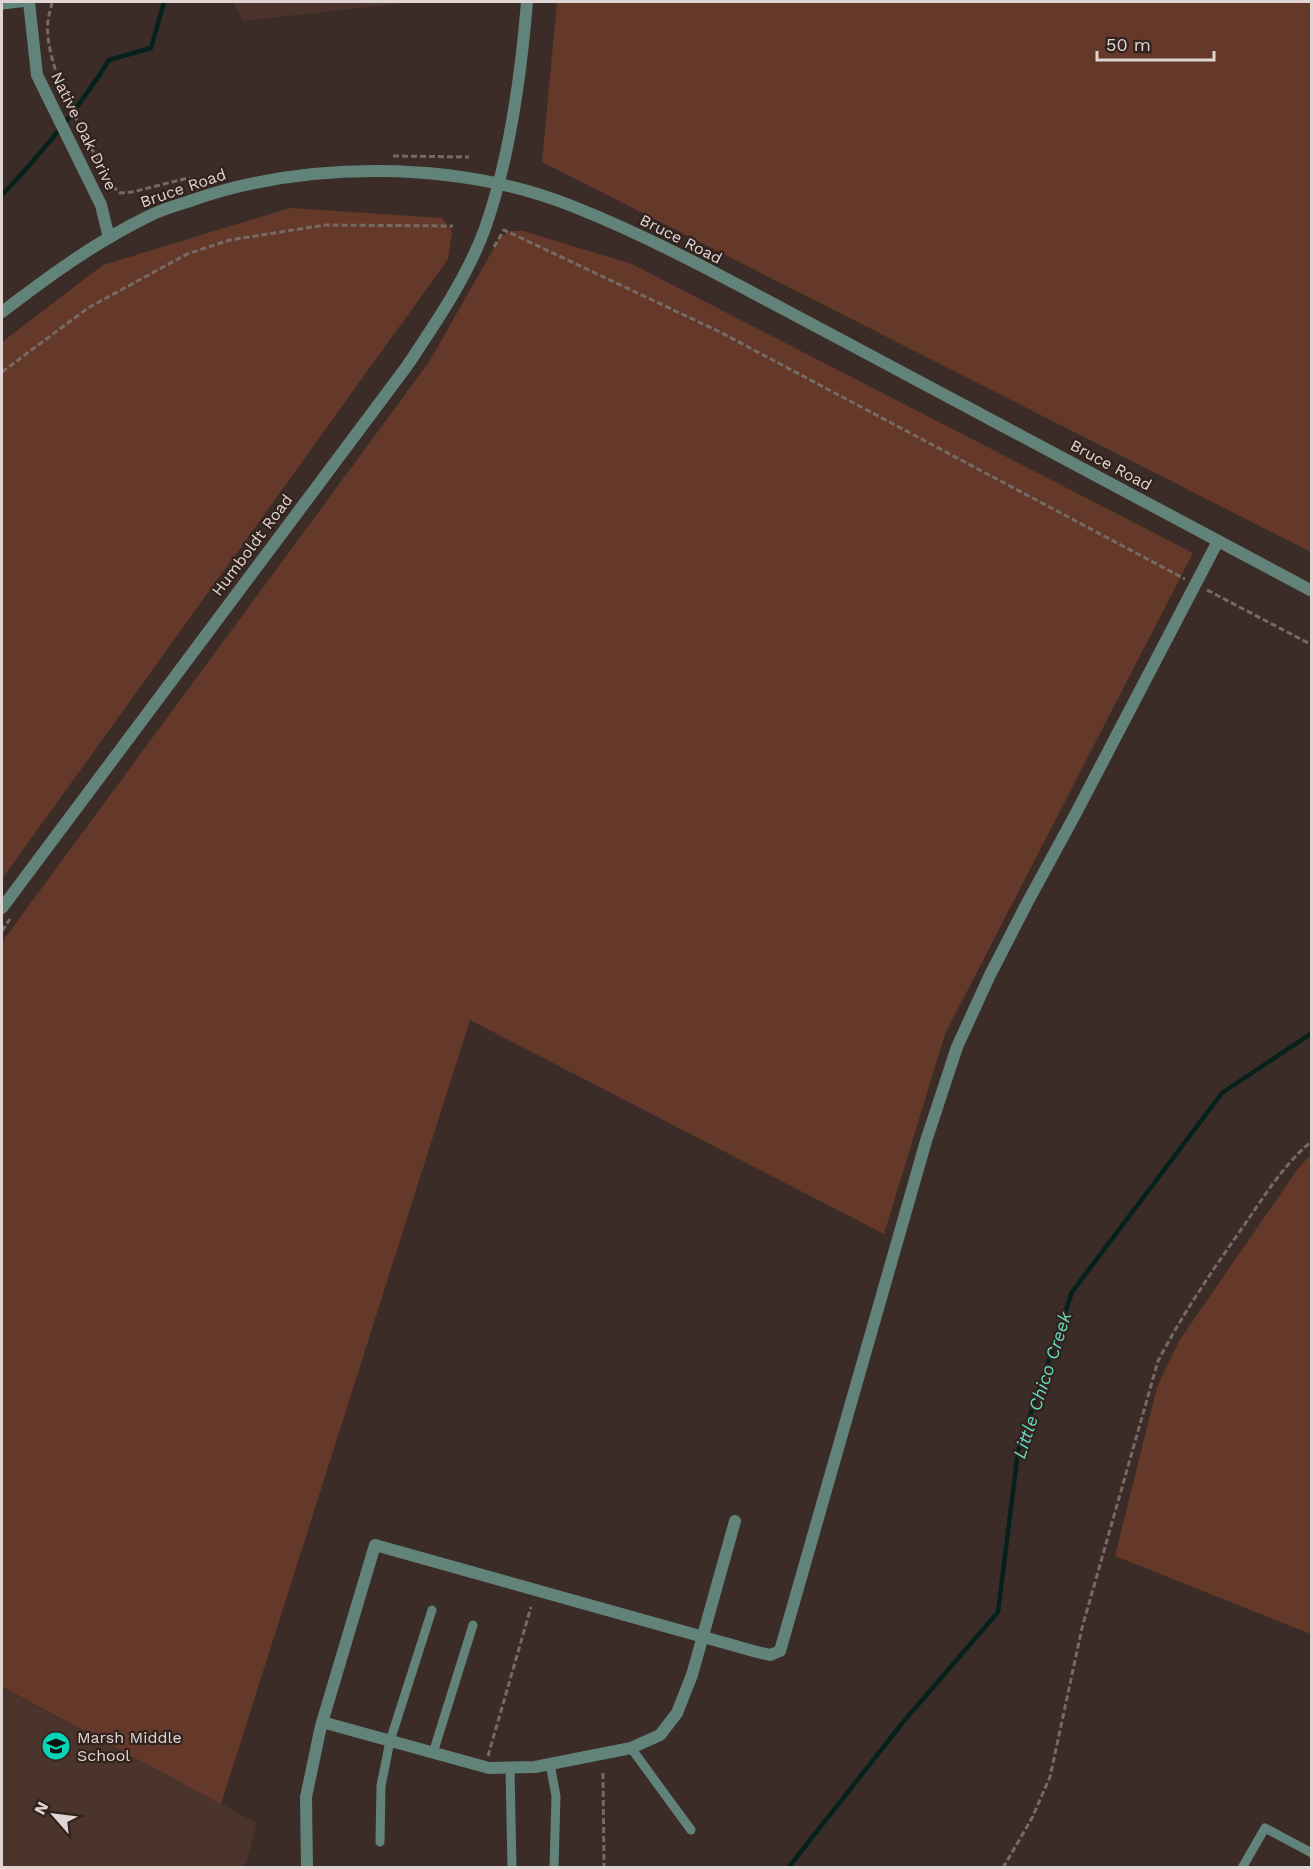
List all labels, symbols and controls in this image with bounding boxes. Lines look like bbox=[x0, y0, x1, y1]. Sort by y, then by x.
scale bar bbox=[1097, 24, 1214, 62]
text: 50 m bbox=[1106, 34, 1151, 55]
street label: Native Oak Drive bbox=[47, 69, 121, 193]
street label: Bruce Road bbox=[138, 164, 228, 212]
street label: Bruce Road bbox=[637, 210, 725, 268]
street label: Bruce Road bbox=[1067, 436, 1155, 494]
street label: Humboldt Road bbox=[208, 490, 296, 600]
water label: Little Chico Creek bbox=[1008, 1308, 1076, 1461]
place label: Marsh Middle School bbox=[77, 1728, 182, 1765]
school or university icon: Marsh Middle School bbox=[40, 1730, 72, 1762]
north arrow bbox=[24, 1785, 84, 1845]
text: N bbox=[30, 1798, 52, 1818]

